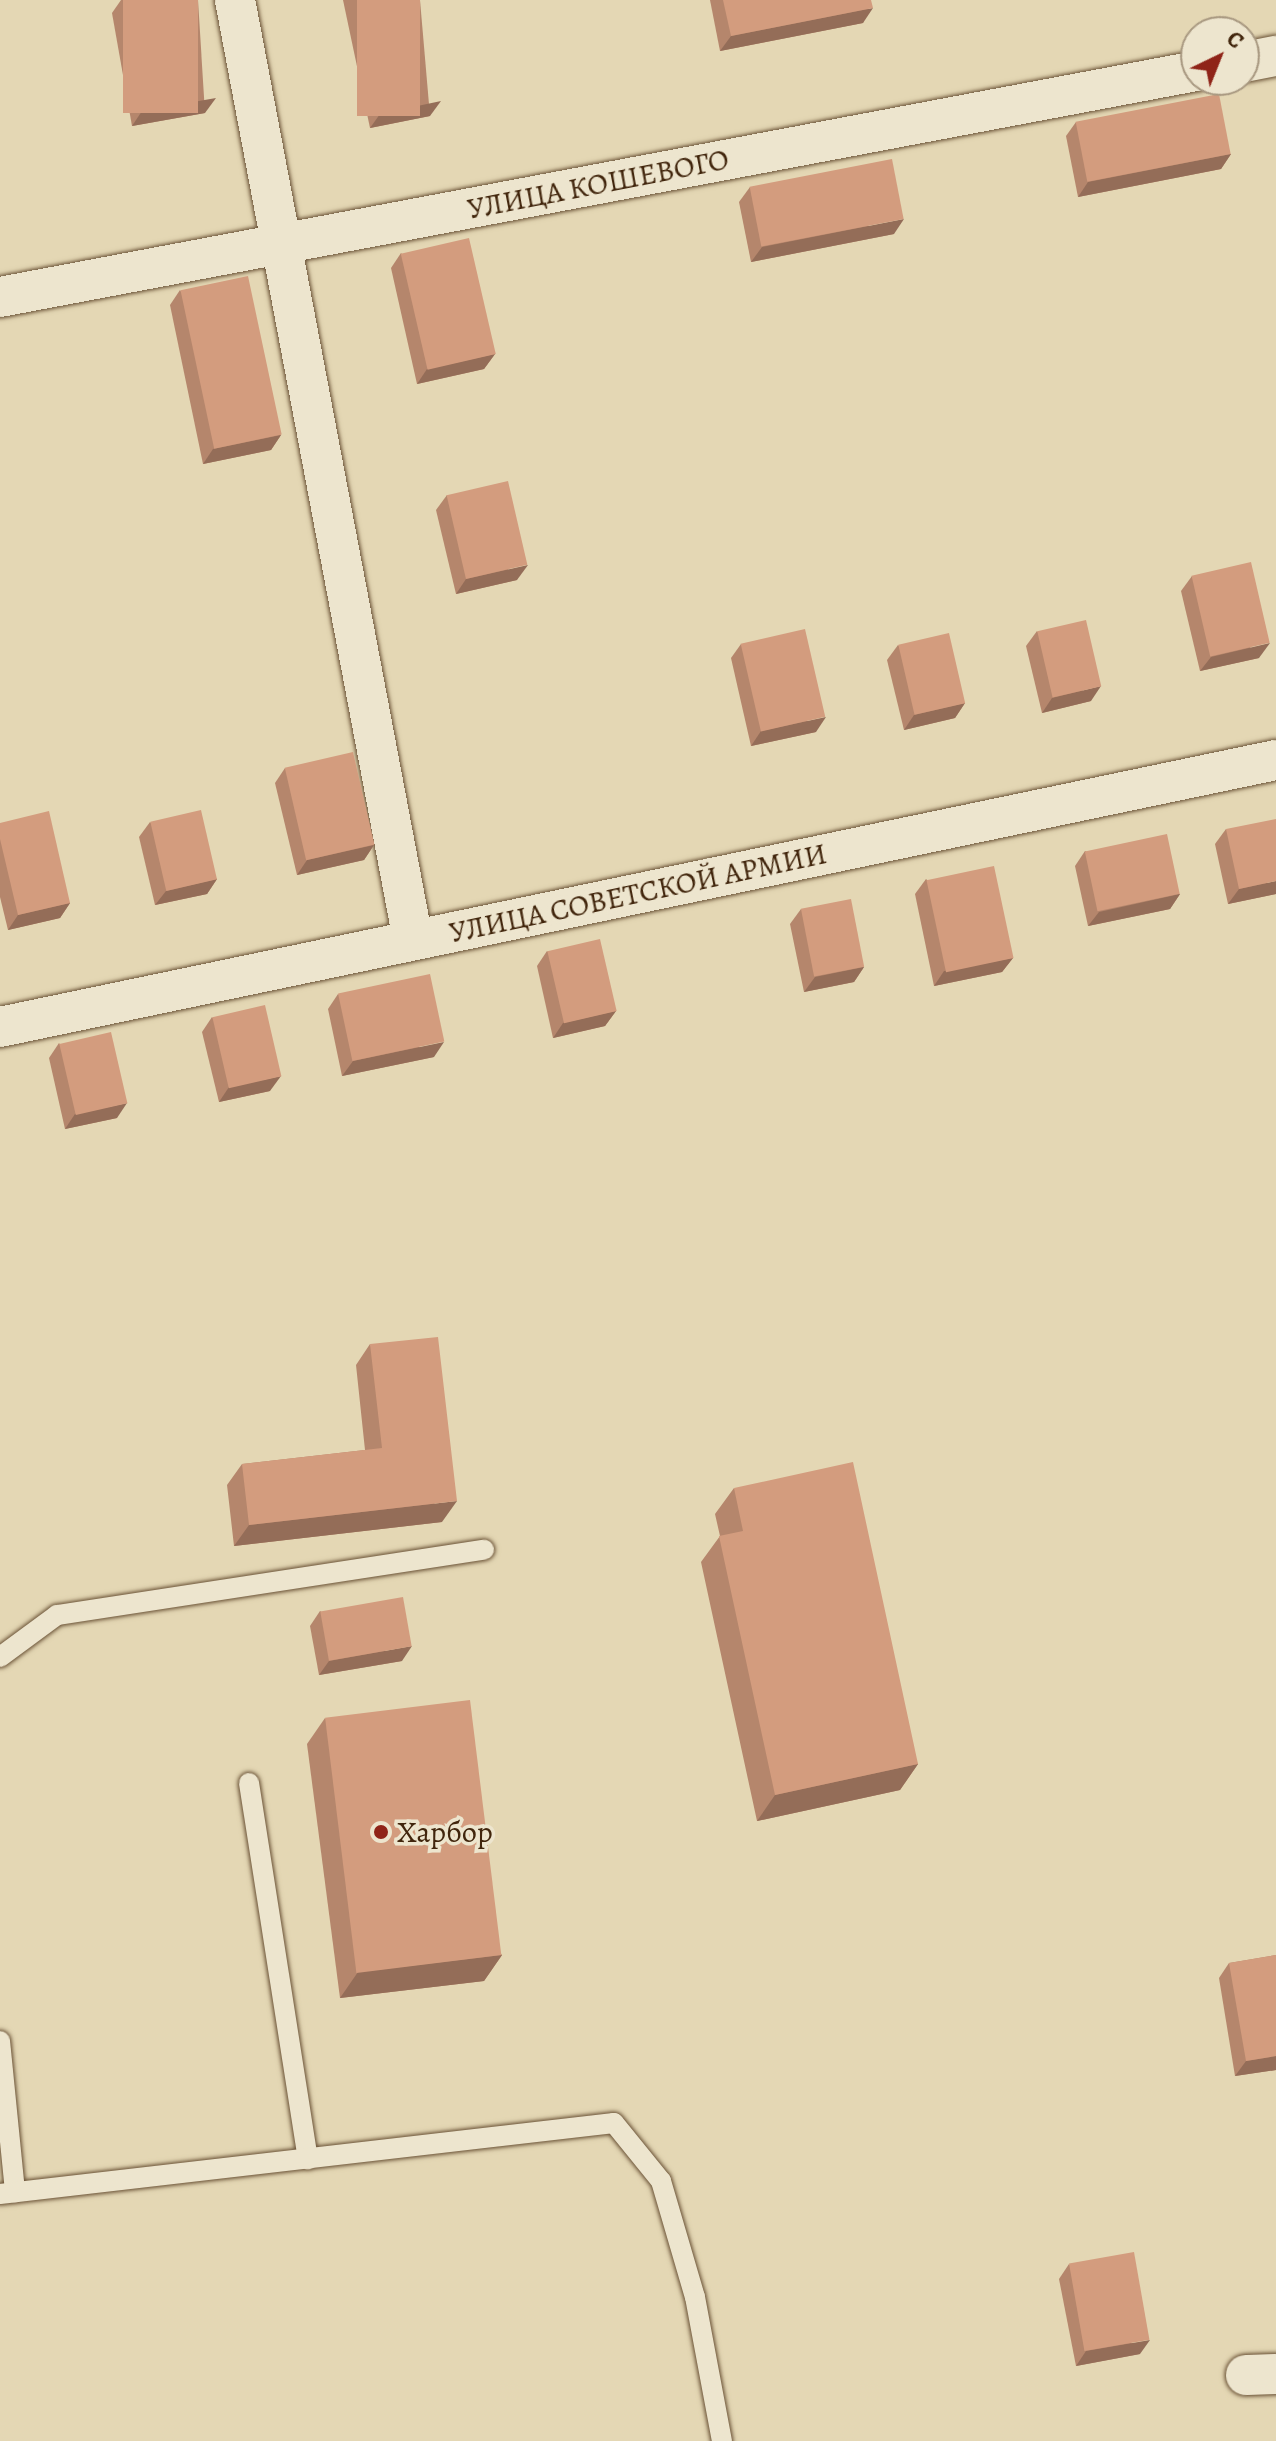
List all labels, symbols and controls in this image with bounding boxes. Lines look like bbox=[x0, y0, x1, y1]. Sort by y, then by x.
north arrow bbox=[1180, 16, 1260, 96]
text: С bbox=[1220, 24, 1250, 56]
street label: УЛИЦА КОШЕВОГО bbox=[464, 141, 732, 227]
street label: УЛИЦА СОВЕТСКОЙ АРМИИ bbox=[446, 835, 830, 951]
place label: Харбор bbox=[397, 1814, 493, 1850]
marker: Харбор bbox=[372, 1823, 390, 1841]

